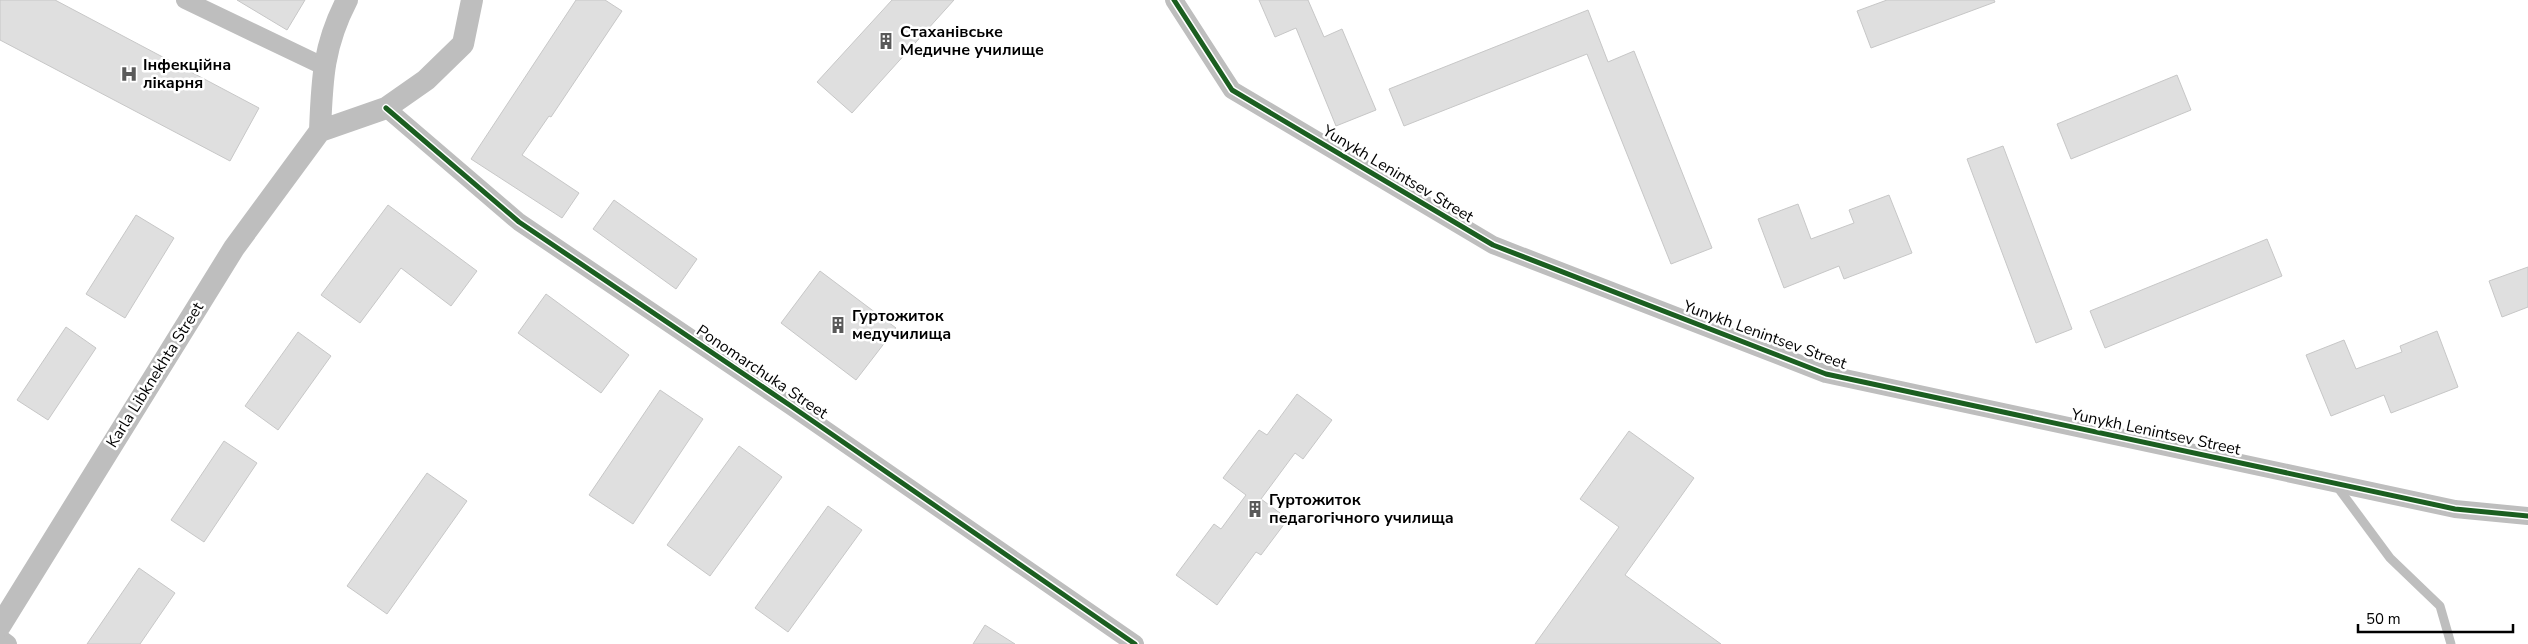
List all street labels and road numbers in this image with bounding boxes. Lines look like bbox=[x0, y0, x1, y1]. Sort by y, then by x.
street label: Yunykh Lenintsev Street bbox=[1318, 120, 1478, 228]
street label: Yunykh Lenintsev Street bbox=[1679, 295, 1850, 375]
street label: Karla Libknekhta Street bbox=[101, 298, 209, 452]
street label: Ponomarchuka Street bbox=[692, 320, 832, 424]
street label: Yunykh Lenintsev Street bbox=[2068, 403, 2243, 461]

